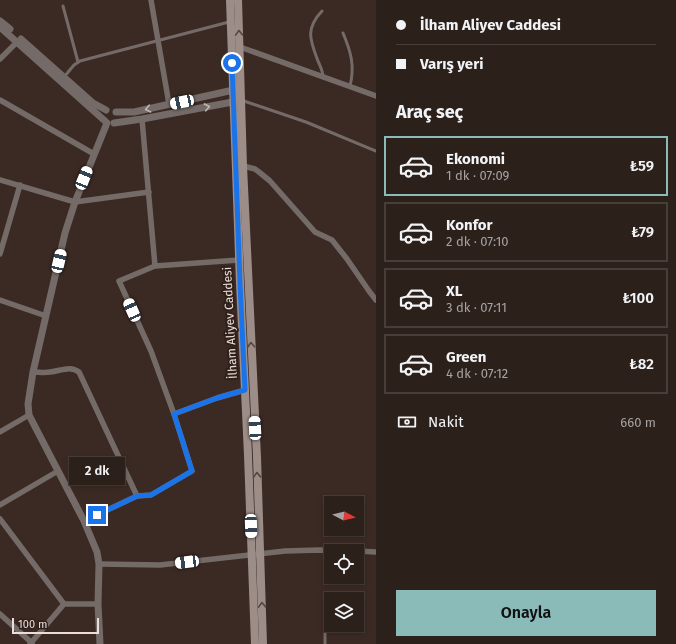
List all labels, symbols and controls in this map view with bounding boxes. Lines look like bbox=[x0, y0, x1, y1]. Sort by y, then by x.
text: İlham Aliyev Caddesi bbox=[420, 16, 561, 34]
one-way arrow bbox=[235, 30, 244, 36]
route start bbox=[223, 54, 241, 72]
text: Varış yeri bbox=[420, 55, 483, 73]
car bbox=[169, 94, 195, 110]
text: Araç seç bbox=[396, 101, 463, 123]
one-way arrow bbox=[204, 103, 210, 111]
one-way arrow bbox=[145, 104, 151, 112]
icon: car bbox=[398, 148, 434, 184]
text: Ekonomi bbox=[446, 150, 505, 168]
text: ₺59 bbox=[630, 157, 654, 175]
car bbox=[74, 165, 94, 191]
text: 1 dk · 07:09 bbox=[446, 168, 509, 183]
icon: car bbox=[398, 214, 434, 250]
text: Konfor bbox=[446, 216, 493, 234]
text: ₺79 bbox=[631, 223, 654, 241]
text: 2 dk · 07:10 bbox=[446, 234, 509, 249]
car bbox=[50, 248, 68, 274]
street label: İlham Aliyev Caddesi bbox=[219, 267, 240, 379]
icon: car bbox=[398, 280, 434, 316]
text: XL bbox=[446, 282, 462, 300]
text: ₺100 bbox=[623, 289, 654, 307]
car bbox=[122, 297, 142, 323]
text: 3 dk · 07:11 bbox=[446, 300, 507, 315]
one-way arrow bbox=[247, 342, 255, 348]
icon: car bbox=[398, 346, 434, 382]
text: Green bbox=[446, 348, 486, 366]
text: ₺82 bbox=[629, 355, 654, 373]
text: 4 dk · 07:12 bbox=[446, 366, 508, 381]
icon: cash bbox=[396, 411, 418, 433]
text: Nakit bbox=[428, 413, 464, 431]
text: 660 m bbox=[620, 415, 656, 430]
car bbox=[248, 416, 262, 440]
callout: 2 dk bbox=[69, 457, 125, 485]
text: 2 dk bbox=[85, 463, 109, 478]
one-way arrow bbox=[253, 472, 261, 478]
north arrow bbox=[324, 496, 364, 536]
map controls bbox=[324, 496, 364, 632]
route end bbox=[88, 506, 106, 524]
car bbox=[245, 514, 257, 538]
button: locate bbox=[324, 544, 364, 584]
car bbox=[174, 555, 200, 569]
button: Onayla bbox=[396, 590, 656, 636]
button: layers bbox=[324, 592, 364, 632]
one-way arrow bbox=[257, 602, 266, 608]
scale bar bbox=[12, 616, 99, 635]
text: 100 m bbox=[18, 618, 47, 631]

